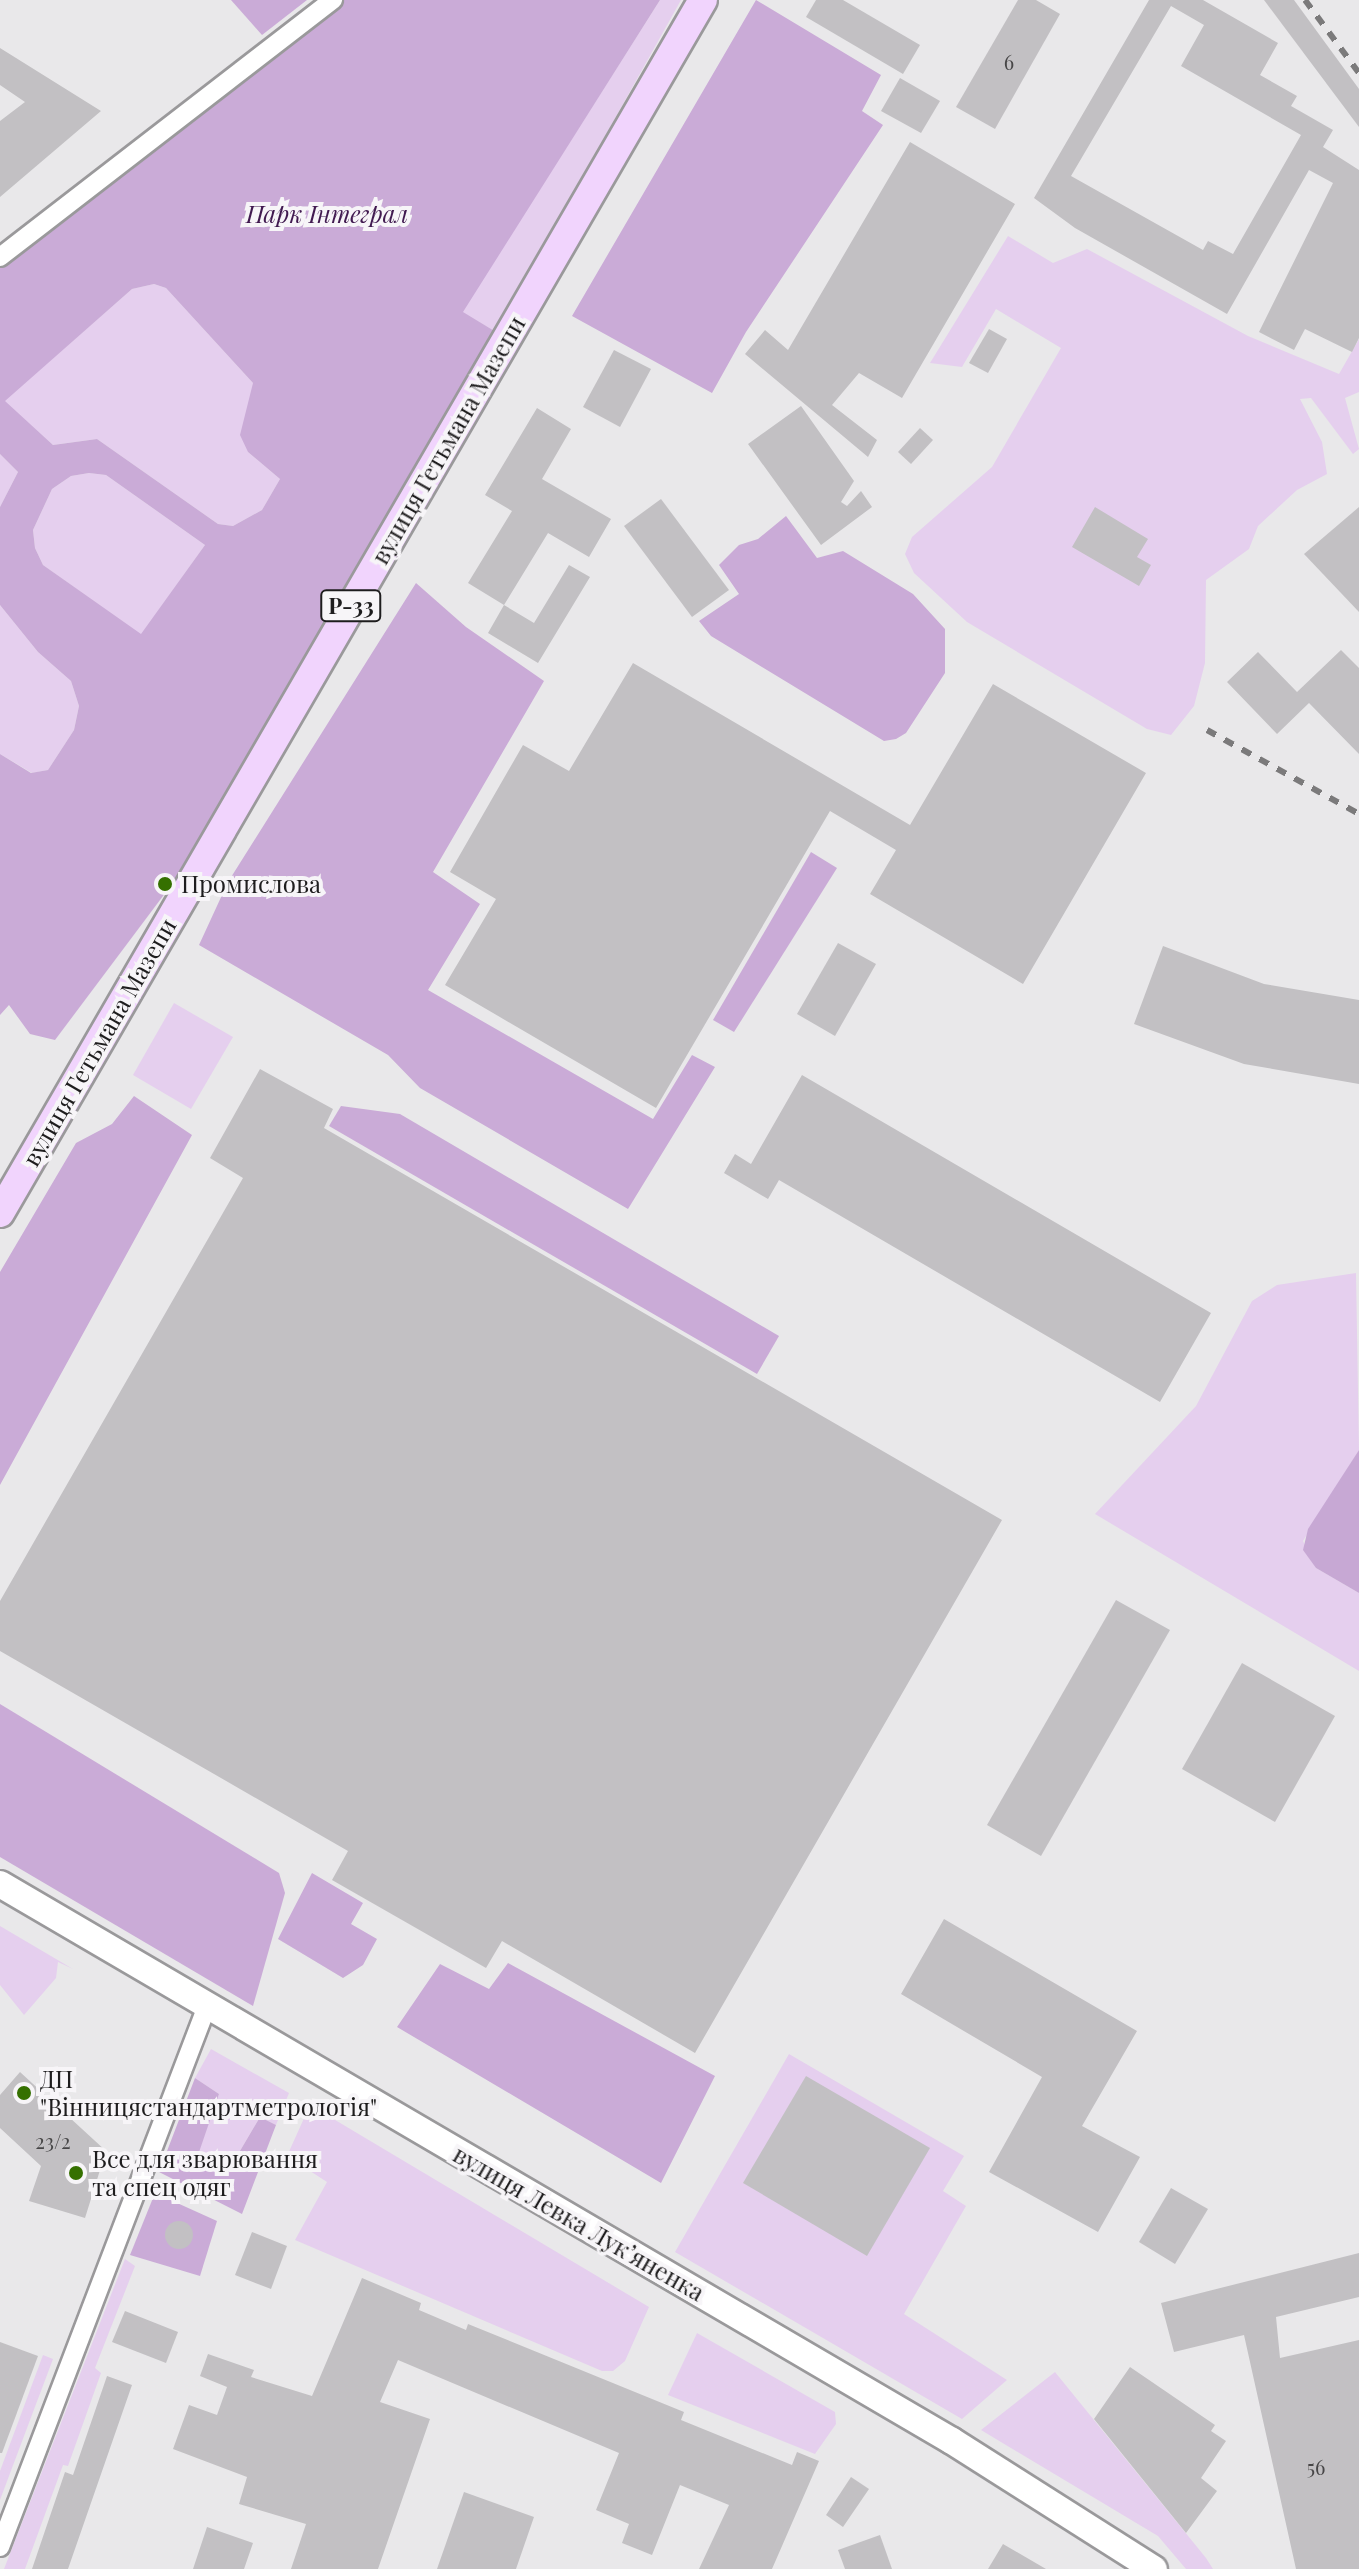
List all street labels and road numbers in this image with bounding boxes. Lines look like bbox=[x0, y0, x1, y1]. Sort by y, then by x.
street label: вулиця Гетьмана Мазепи bbox=[365, 311, 531, 569]
road number: Р-33 bbox=[319, 588, 383, 624]
street label: вулиця Гетьмана Мазепи bbox=[16, 913, 182, 1171]
street label: вулиця Левка Лукʼяненка bbox=[448, 2139, 710, 2307]

